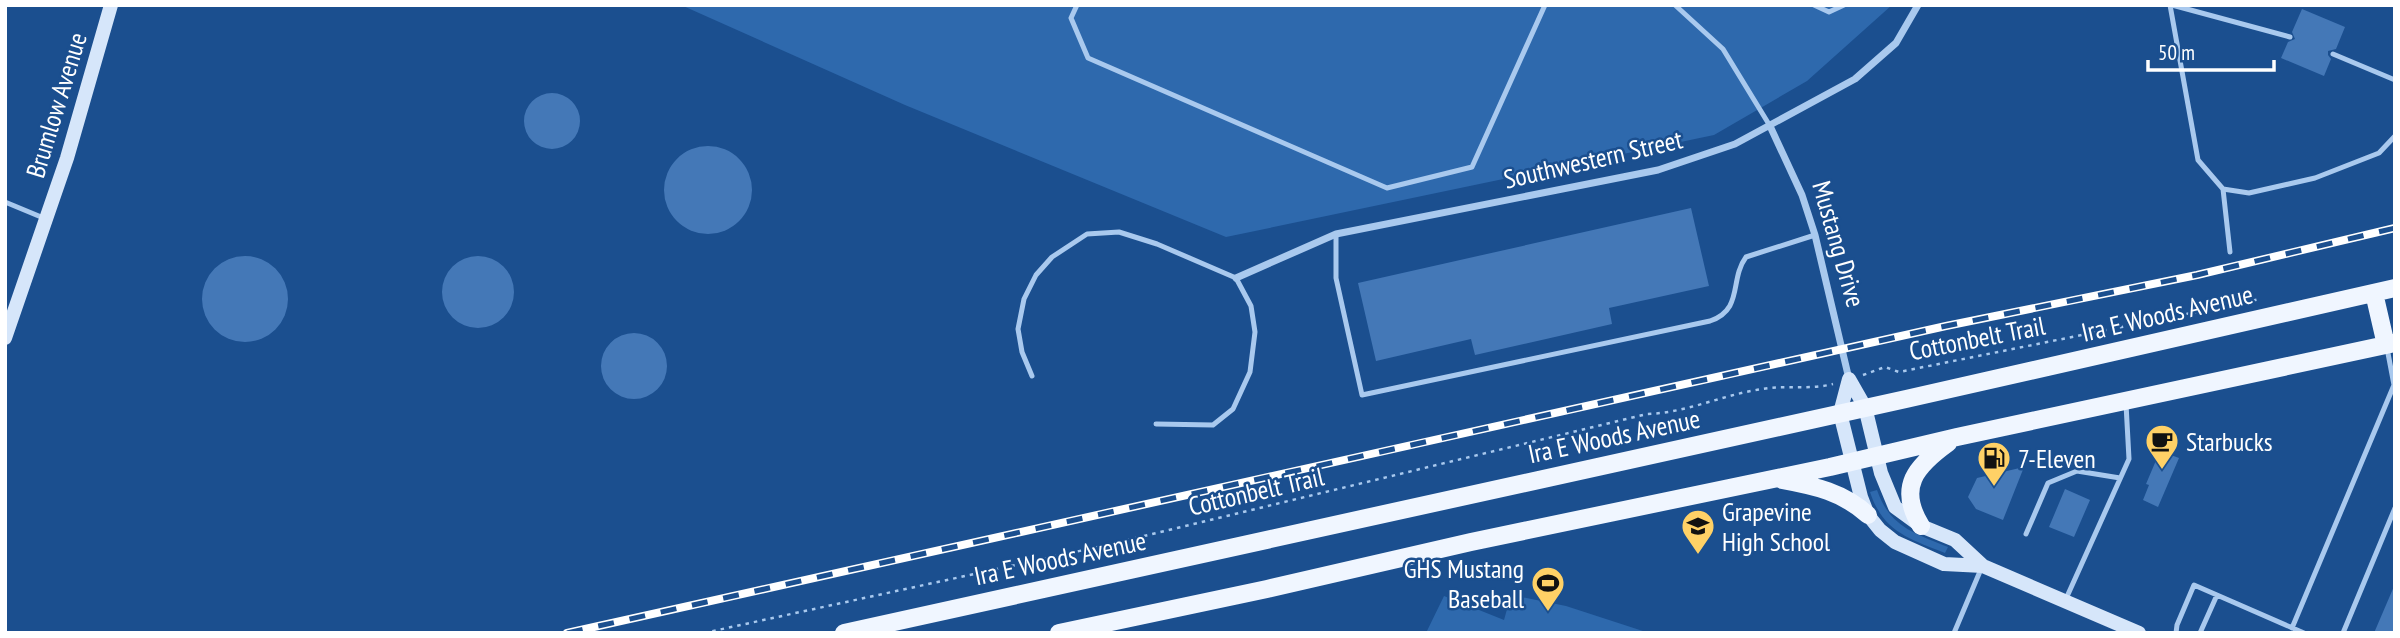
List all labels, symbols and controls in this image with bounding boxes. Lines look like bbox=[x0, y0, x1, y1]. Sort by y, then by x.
street label: Brumlow Avenue bbox=[18, 28, 94, 182]
scale bar bbox=[2148, 28, 2274, 72]
text: 50 m bbox=[2158, 39, 2195, 66]
street label: Southwestern Street bbox=[1500, 122, 1686, 196]
street label: Mustang Drive bbox=[1805, 177, 1873, 311]
street label: Ira E Woods Avenue bbox=[2078, 277, 2256, 349]
street label: Cottonbelt Trail bbox=[1906, 309, 2048, 367]
street label: Ira E Woods Avenue bbox=[1525, 402, 1703, 470]
cafe icon: Starbucks bbox=[2143, 422, 2181, 471]
place label: Starbucks bbox=[2186, 425, 2273, 458]
fuel station icon: 7-Eleven bbox=[1975, 439, 2013, 488]
place label: 7-Eleven bbox=[2018, 442, 2096, 475]
street label: Cottonbelt Trail bbox=[1185, 459, 1327, 523]
place label: Grapevine High School bbox=[1722, 495, 1830, 558]
school or university icon: Grapevine High School bbox=[1679, 507, 1717, 556]
street label: Ira E Woods Avenue bbox=[971, 524, 1149, 592]
place label: GHS Mustang Baseball bbox=[1404, 552, 1524, 615]
sports icon: GHS Mustang Baseball bbox=[1529, 564, 1567, 613]

